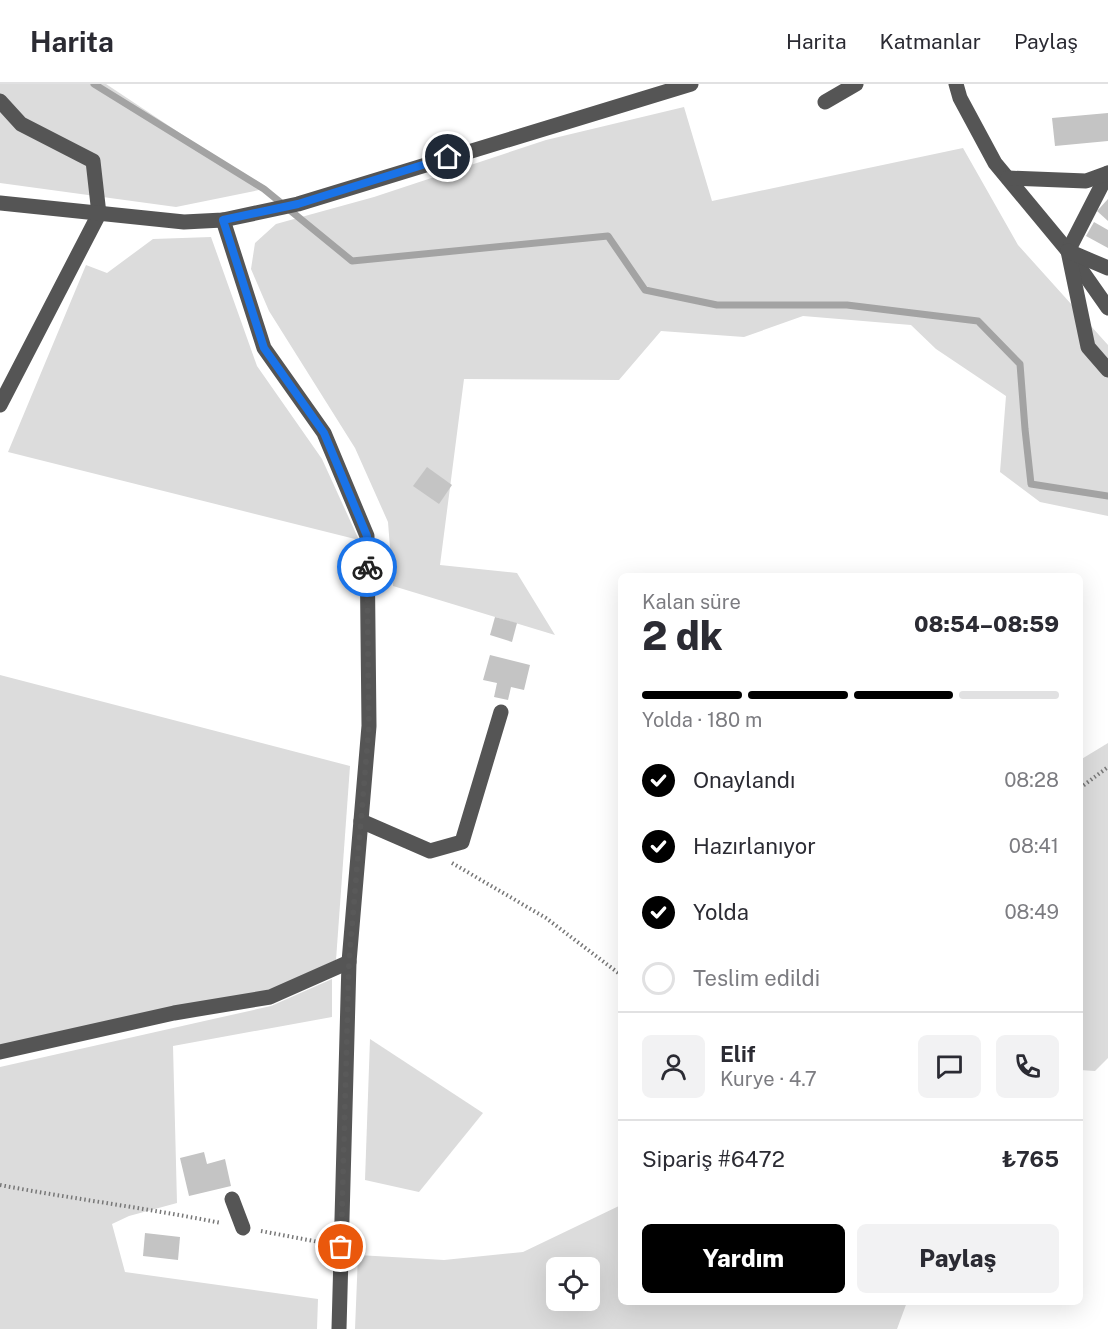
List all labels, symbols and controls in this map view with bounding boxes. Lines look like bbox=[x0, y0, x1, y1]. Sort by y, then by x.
text: Harita bbox=[30, 25, 114, 58]
text: Harita bbox=[786, 29, 847, 54]
text: Katmanlar bbox=[880, 29, 981, 54]
text: Paylaş bbox=[1014, 29, 1078, 54]
pin bbox=[422, 131, 473, 182]
icon: home bbox=[431, 140, 464, 173]
courier bbox=[337, 537, 397, 597]
icon: bike bbox=[351, 551, 384, 584]
text: Kalan süre bbox=[642, 590, 741, 614]
text: 08:54–08:59 bbox=[914, 611, 1059, 637]
text: 2 dk bbox=[642, 613, 723, 659]
text: Yolda · 180 m bbox=[642, 708, 762, 732]
icon: check bbox=[642, 764, 675, 797]
text: Onaylandı bbox=[693, 767, 795, 793]
text: 08:28 bbox=[1004, 768, 1059, 792]
icon: check bbox=[642, 830, 675, 863]
text: Hazırlanıyor bbox=[693, 833, 816, 859]
text: 08:41 bbox=[1009, 834, 1059, 858]
icon: check bbox=[642, 896, 675, 929]
text: Yolda bbox=[693, 899, 749, 925]
text: 08:49 bbox=[1005, 900, 1059, 924]
text: Teslim edildi bbox=[693, 965, 820, 991]
button: person bbox=[642, 1035, 705, 1098]
button: chat bbox=[918, 1035, 981, 1098]
button: phone bbox=[996, 1035, 1059, 1098]
text: Elif bbox=[720, 1041, 756, 1067]
text: Kurye · 4.7 bbox=[720, 1067, 817, 1091]
text: Sipariş #6472 bbox=[642, 1146, 785, 1172]
text: ₺765 bbox=[1002, 1146, 1059, 1172]
pin bbox=[315, 1221, 366, 1272]
button: Yardım bbox=[642, 1224, 845, 1293]
button: Paylaş bbox=[857, 1224, 1059, 1293]
icon: bag bbox=[324, 1230, 357, 1263]
map controls bbox=[546, 1257, 600, 1311]
button: locate bbox=[546, 1257, 600, 1311]

